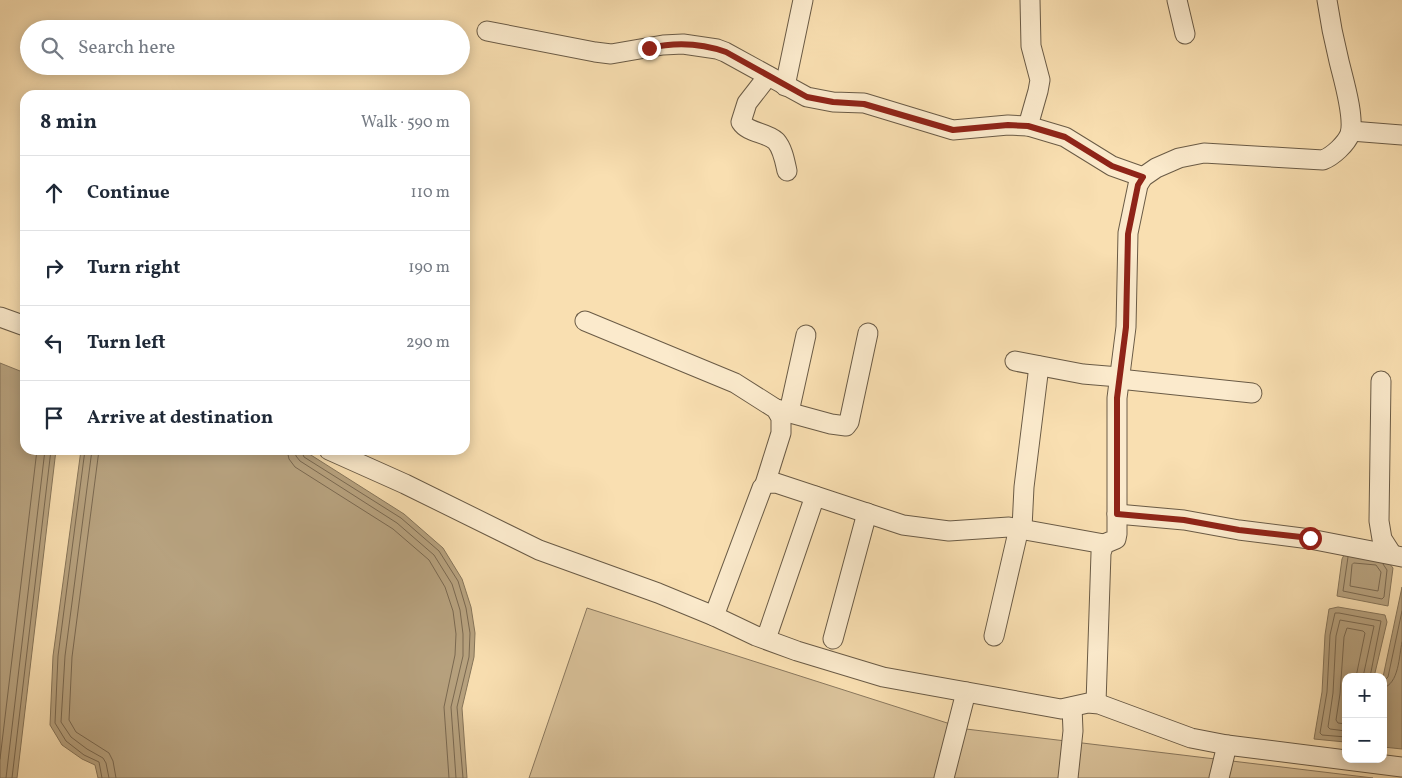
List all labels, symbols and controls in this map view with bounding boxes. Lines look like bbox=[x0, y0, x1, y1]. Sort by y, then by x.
search box bbox=[20, 20, 470, 75]
icon: search bbox=[38, 34, 66, 62]
text: Search here bbox=[78, 35, 175, 61]
route end bbox=[638, 37, 661, 60]
text: 8 min bbox=[40, 108, 97, 137]
text: Walk · 590 m bbox=[361, 112, 450, 134]
icon: ahead bbox=[40, 179, 68, 207]
text: Continue bbox=[87, 180, 170, 206]
text: 110 m bbox=[411, 182, 450, 204]
icon: right bbox=[40, 254, 68, 282]
text: Turn right bbox=[87, 255, 180, 281]
text: 190 m bbox=[408, 257, 450, 279]
icon: left bbox=[40, 329, 68, 357]
text: Turn left bbox=[87, 330, 166, 356]
text: 290 m bbox=[406, 332, 450, 354]
icon: arrive bbox=[40, 404, 68, 432]
text: Arrive at destination bbox=[87, 405, 273, 431]
route start bbox=[1299, 527, 1322, 550]
map controls bbox=[1342, 673, 1387, 763]
button: + bbox=[1342, 673, 1387, 718]
button: − bbox=[1342, 718, 1387, 763]

